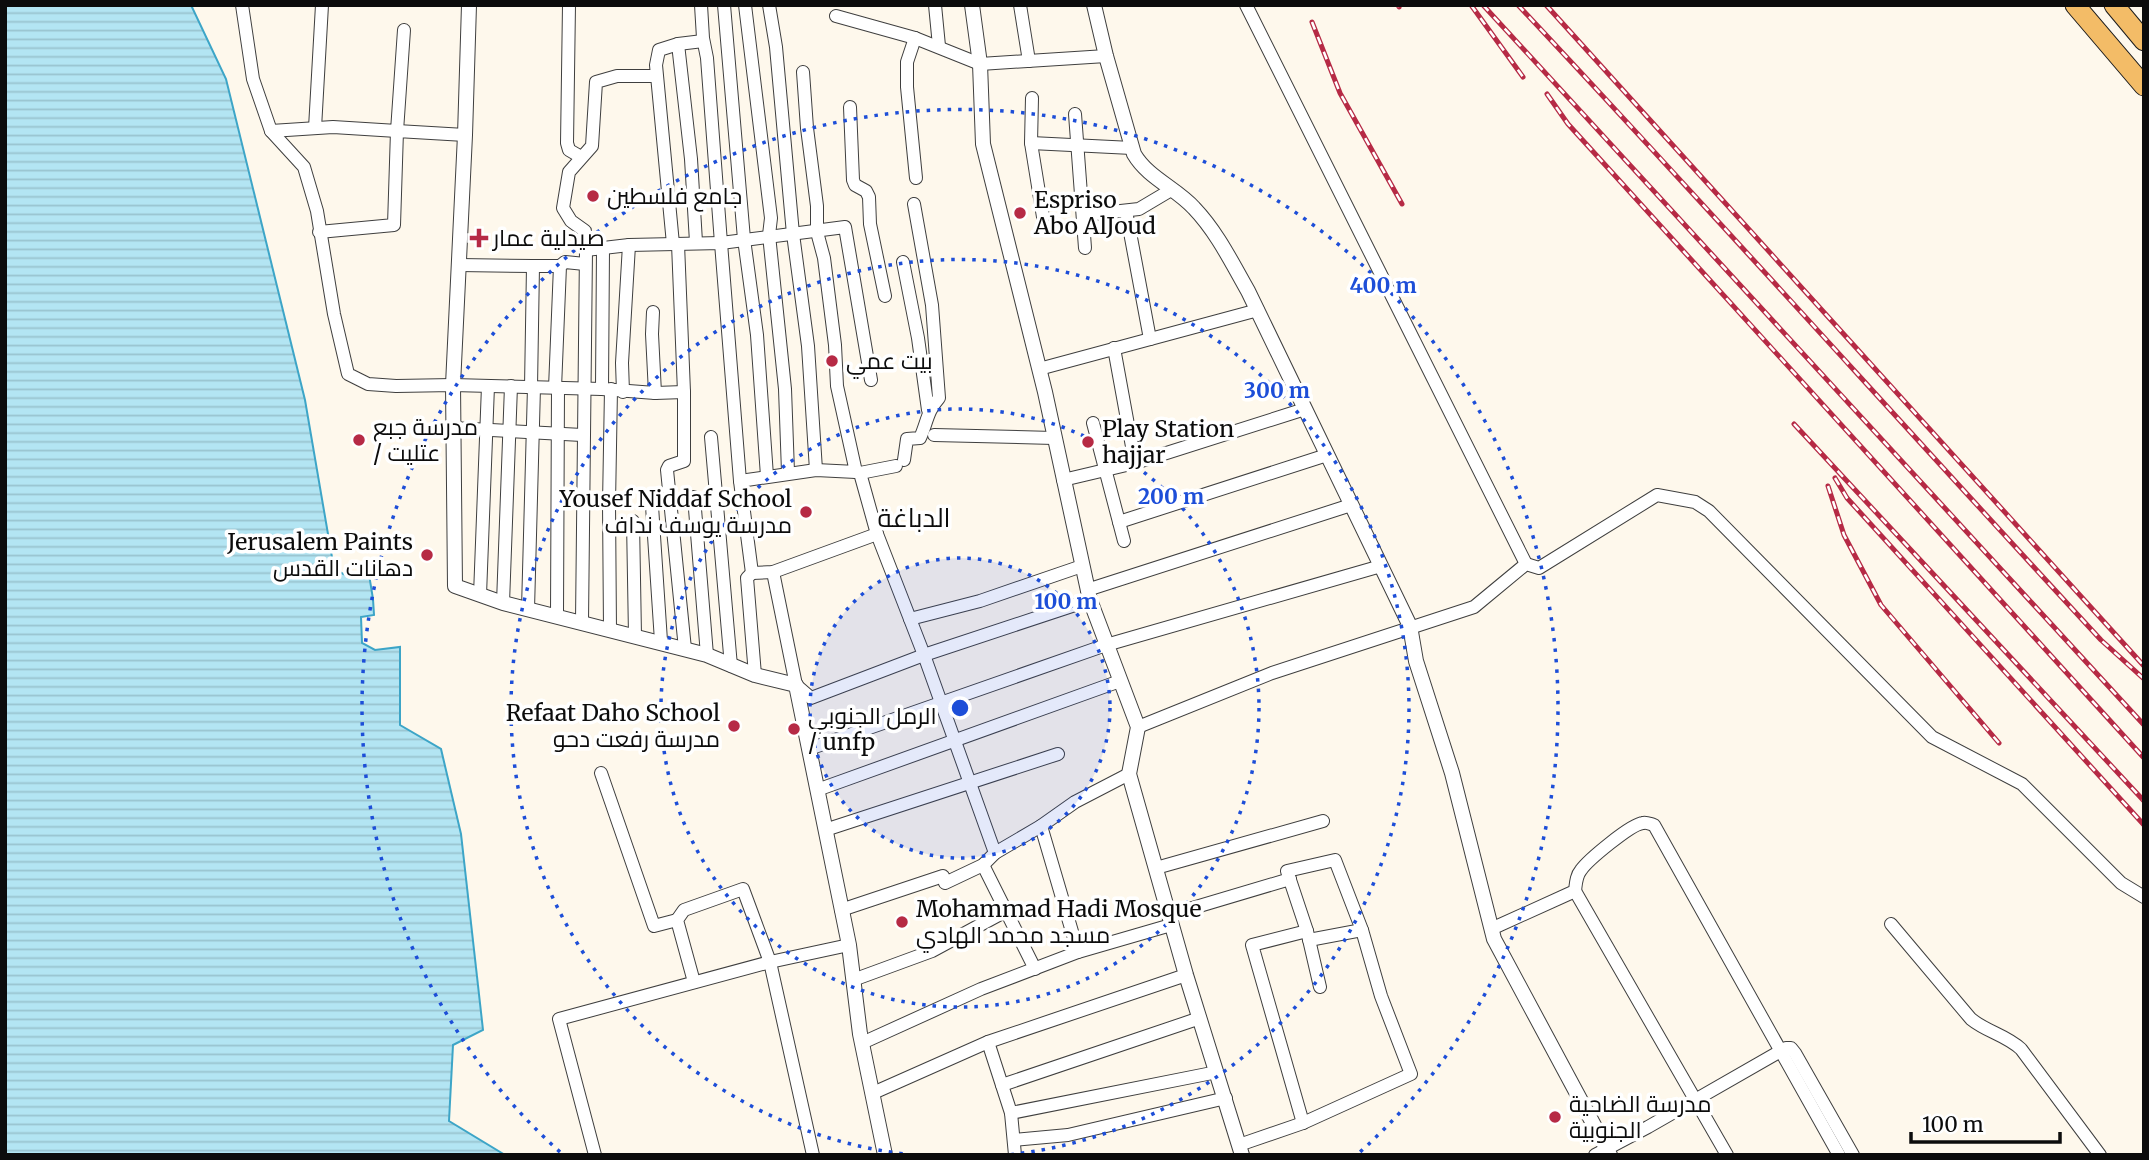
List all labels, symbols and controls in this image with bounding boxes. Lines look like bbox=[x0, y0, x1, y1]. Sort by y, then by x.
place label: جامع فلسطين bbox=[607, 181, 742, 212]
place label: Espriso Abo AlJoud bbox=[1033, 185, 1156, 240]
marker: جامع فلسطين bbox=[585, 188, 601, 204]
marker: Espriso Abo AlJoud bbox=[1012, 205, 1028, 221]
place label: صيدلية عمار bbox=[491, 223, 605, 252]
marker: صيدلية عمار bbox=[471, 230, 487, 246]
text: 400 m bbox=[1349, 272, 1417, 299]
place label: بيت عمي bbox=[846, 346, 933, 379]
marker: بيت عمي bbox=[824, 353, 840, 369]
text: 300 m bbox=[1244, 377, 1310, 404]
place label: مدرسة جبع / عتليت bbox=[373, 412, 478, 467]
place label: Play Station hajjar bbox=[1102, 414, 1234, 469]
marker: مدرسة جبع / عتليت bbox=[351, 432, 367, 448]
marker: Play Station hajjar bbox=[1080, 434, 1096, 450]
text: 200 m bbox=[1138, 483, 1204, 510]
place label: Yousef Niddaf School مدرسة يوسف نداف bbox=[559, 484, 792, 539]
district label: الدباغة bbox=[877, 501, 951, 534]
marker: Yousef Niddaf School مدرسة يوسف نداف bbox=[798, 504, 814, 520]
place label: Jerusalem Paints دهانات القدس bbox=[226, 527, 413, 582]
marker: Jerusalem Paints دهانات القدس bbox=[419, 547, 435, 563]
text: 100 m bbox=[1035, 588, 1097, 615]
centre of rings bbox=[948, 696, 972, 720]
place label: Refaat Daho School مدرسة رفعت دحو bbox=[506, 698, 720, 753]
place label: الرمل الجنوبي / unfp bbox=[808, 701, 937, 756]
marker: Refaat Daho School مدرسة رفعت دحو bbox=[726, 718, 742, 734]
marker: الرمل الجنوبي / unfp bbox=[786, 721, 802, 737]
place label: Mohammad Hadi Mosque مسجد محمد الهادي bbox=[916, 894, 1201, 953]
marker: Mohammad Hadi Mosque مسجد محمد الهادي bbox=[894, 914, 910, 930]
place label: مدرسة الضاحية الجنوبية bbox=[1569, 1089, 1712, 1144]
scale bar bbox=[1911, 1100, 2060, 1144]
marker: مدرسة الضاحية الجنوبية bbox=[1547, 1109, 1563, 1125]
text: 100 m bbox=[1922, 1111, 1984, 1138]

